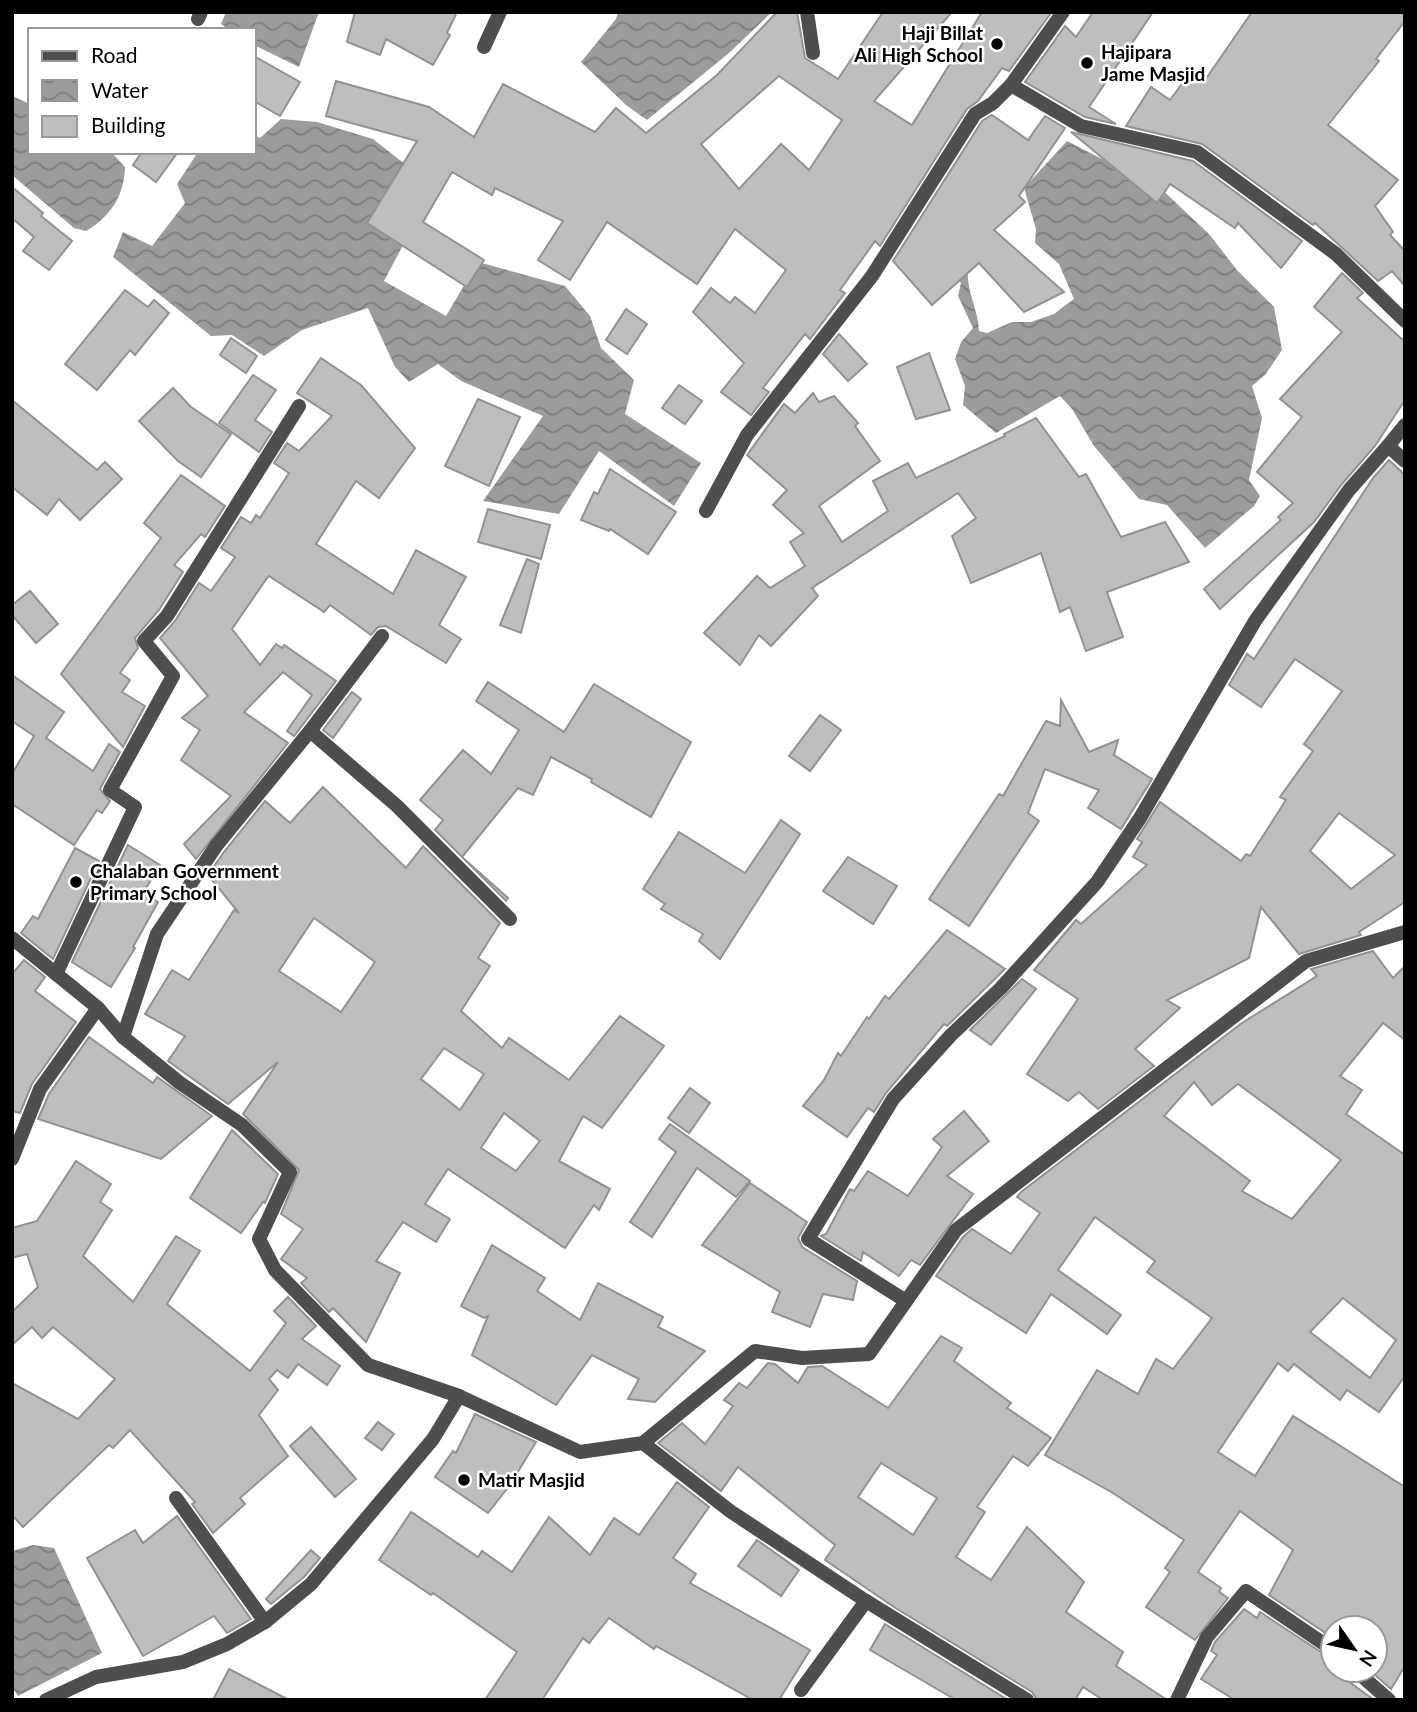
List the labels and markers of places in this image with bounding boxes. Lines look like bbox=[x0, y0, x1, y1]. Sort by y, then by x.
place label: Haji Billat Ali High School bbox=[853, 21, 983, 66]
marker: Haji Billat Ali High School bbox=[989, 36, 1005, 52]
place label: Hajipara Jame Masjid bbox=[1101, 40, 1205, 85]
marker: Hajipara Jame Masjid bbox=[1079, 55, 1095, 71]
place label: Chalaban Government Primary School bbox=[90, 859, 279, 904]
marker: Chalaban Government Primary School bbox=[68, 874, 84, 890]
place label: Matir Masjid bbox=[478, 1468, 585, 1491]
marker: Matir Masjid bbox=[456, 1472, 472, 1488]

